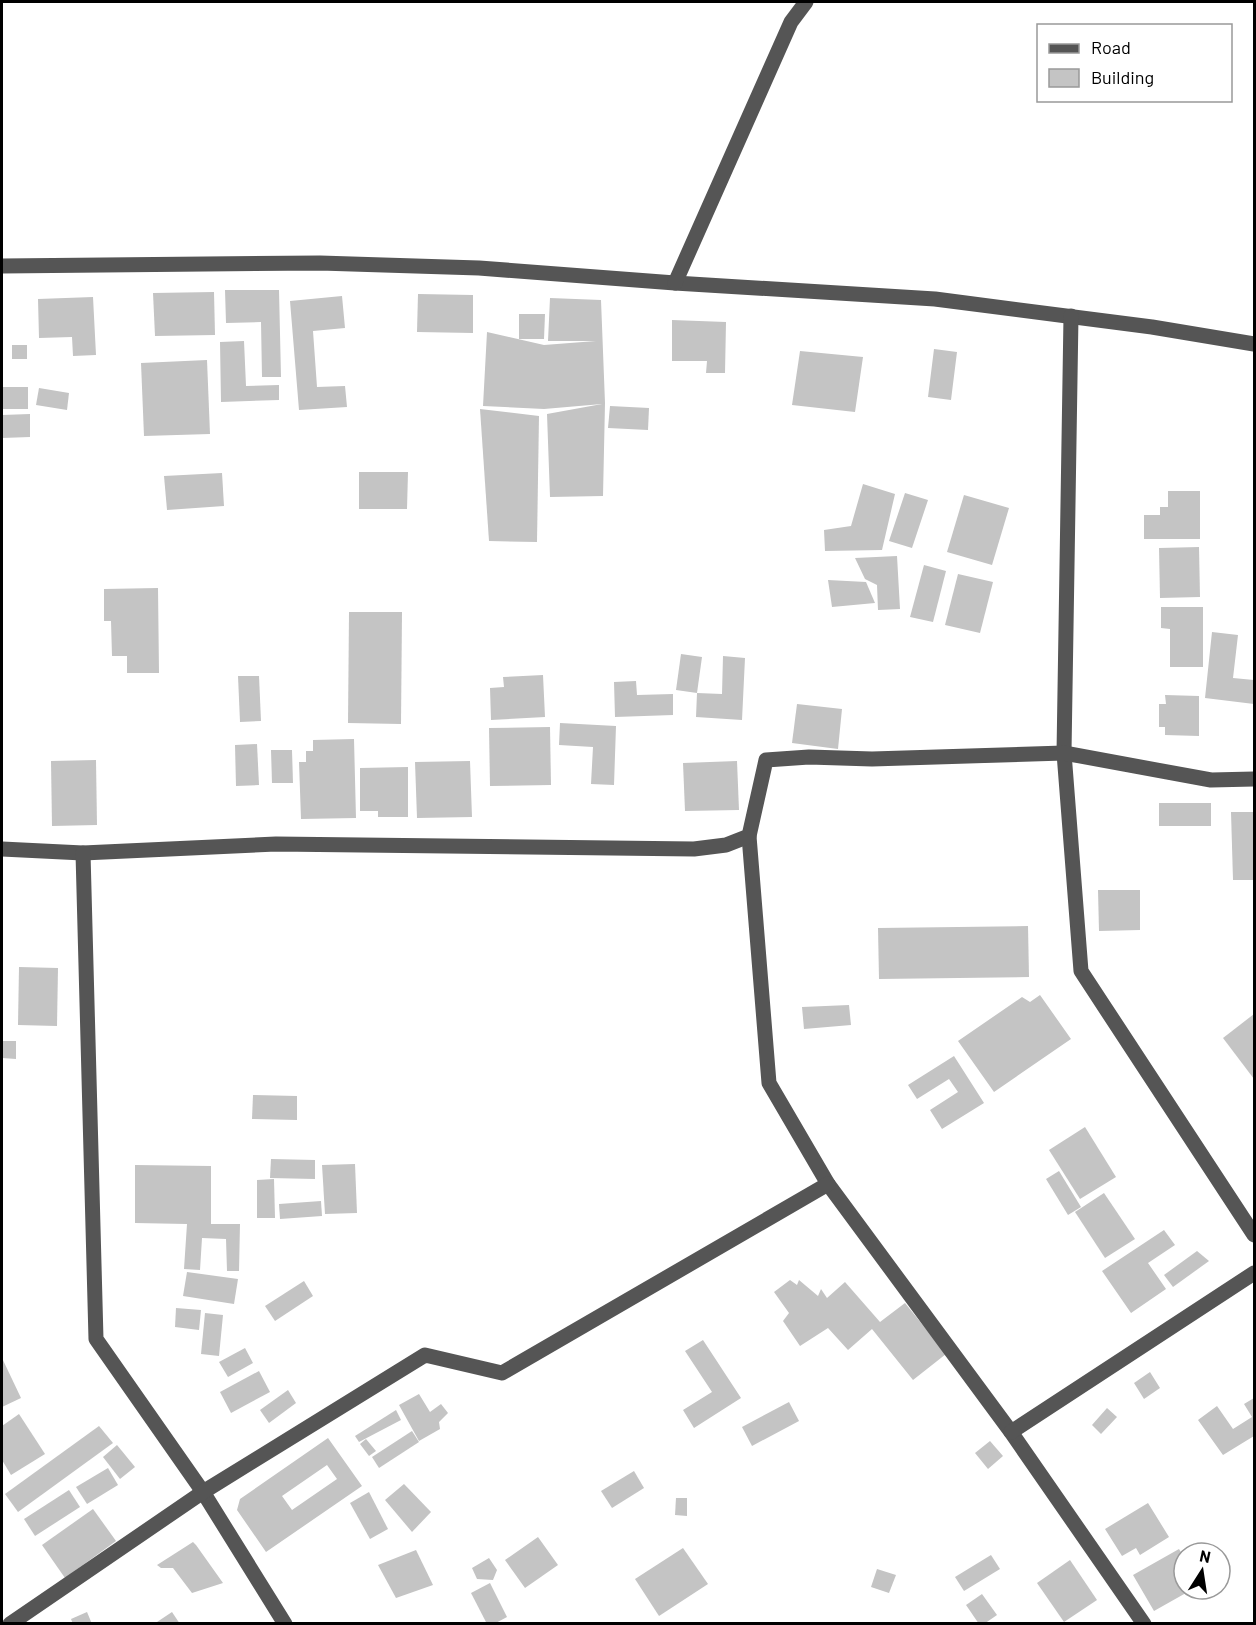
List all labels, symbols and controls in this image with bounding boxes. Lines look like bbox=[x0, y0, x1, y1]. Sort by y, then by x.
legend bbox=[1037, 24, 1232, 102]
text: Road bbox=[1091, 36, 1131, 58]
text: Building bbox=[1091, 66, 1154, 88]
north arrow bbox=[1172, 1541, 1232, 1601]
text: N bbox=[1198, 1545, 1212, 1566]

